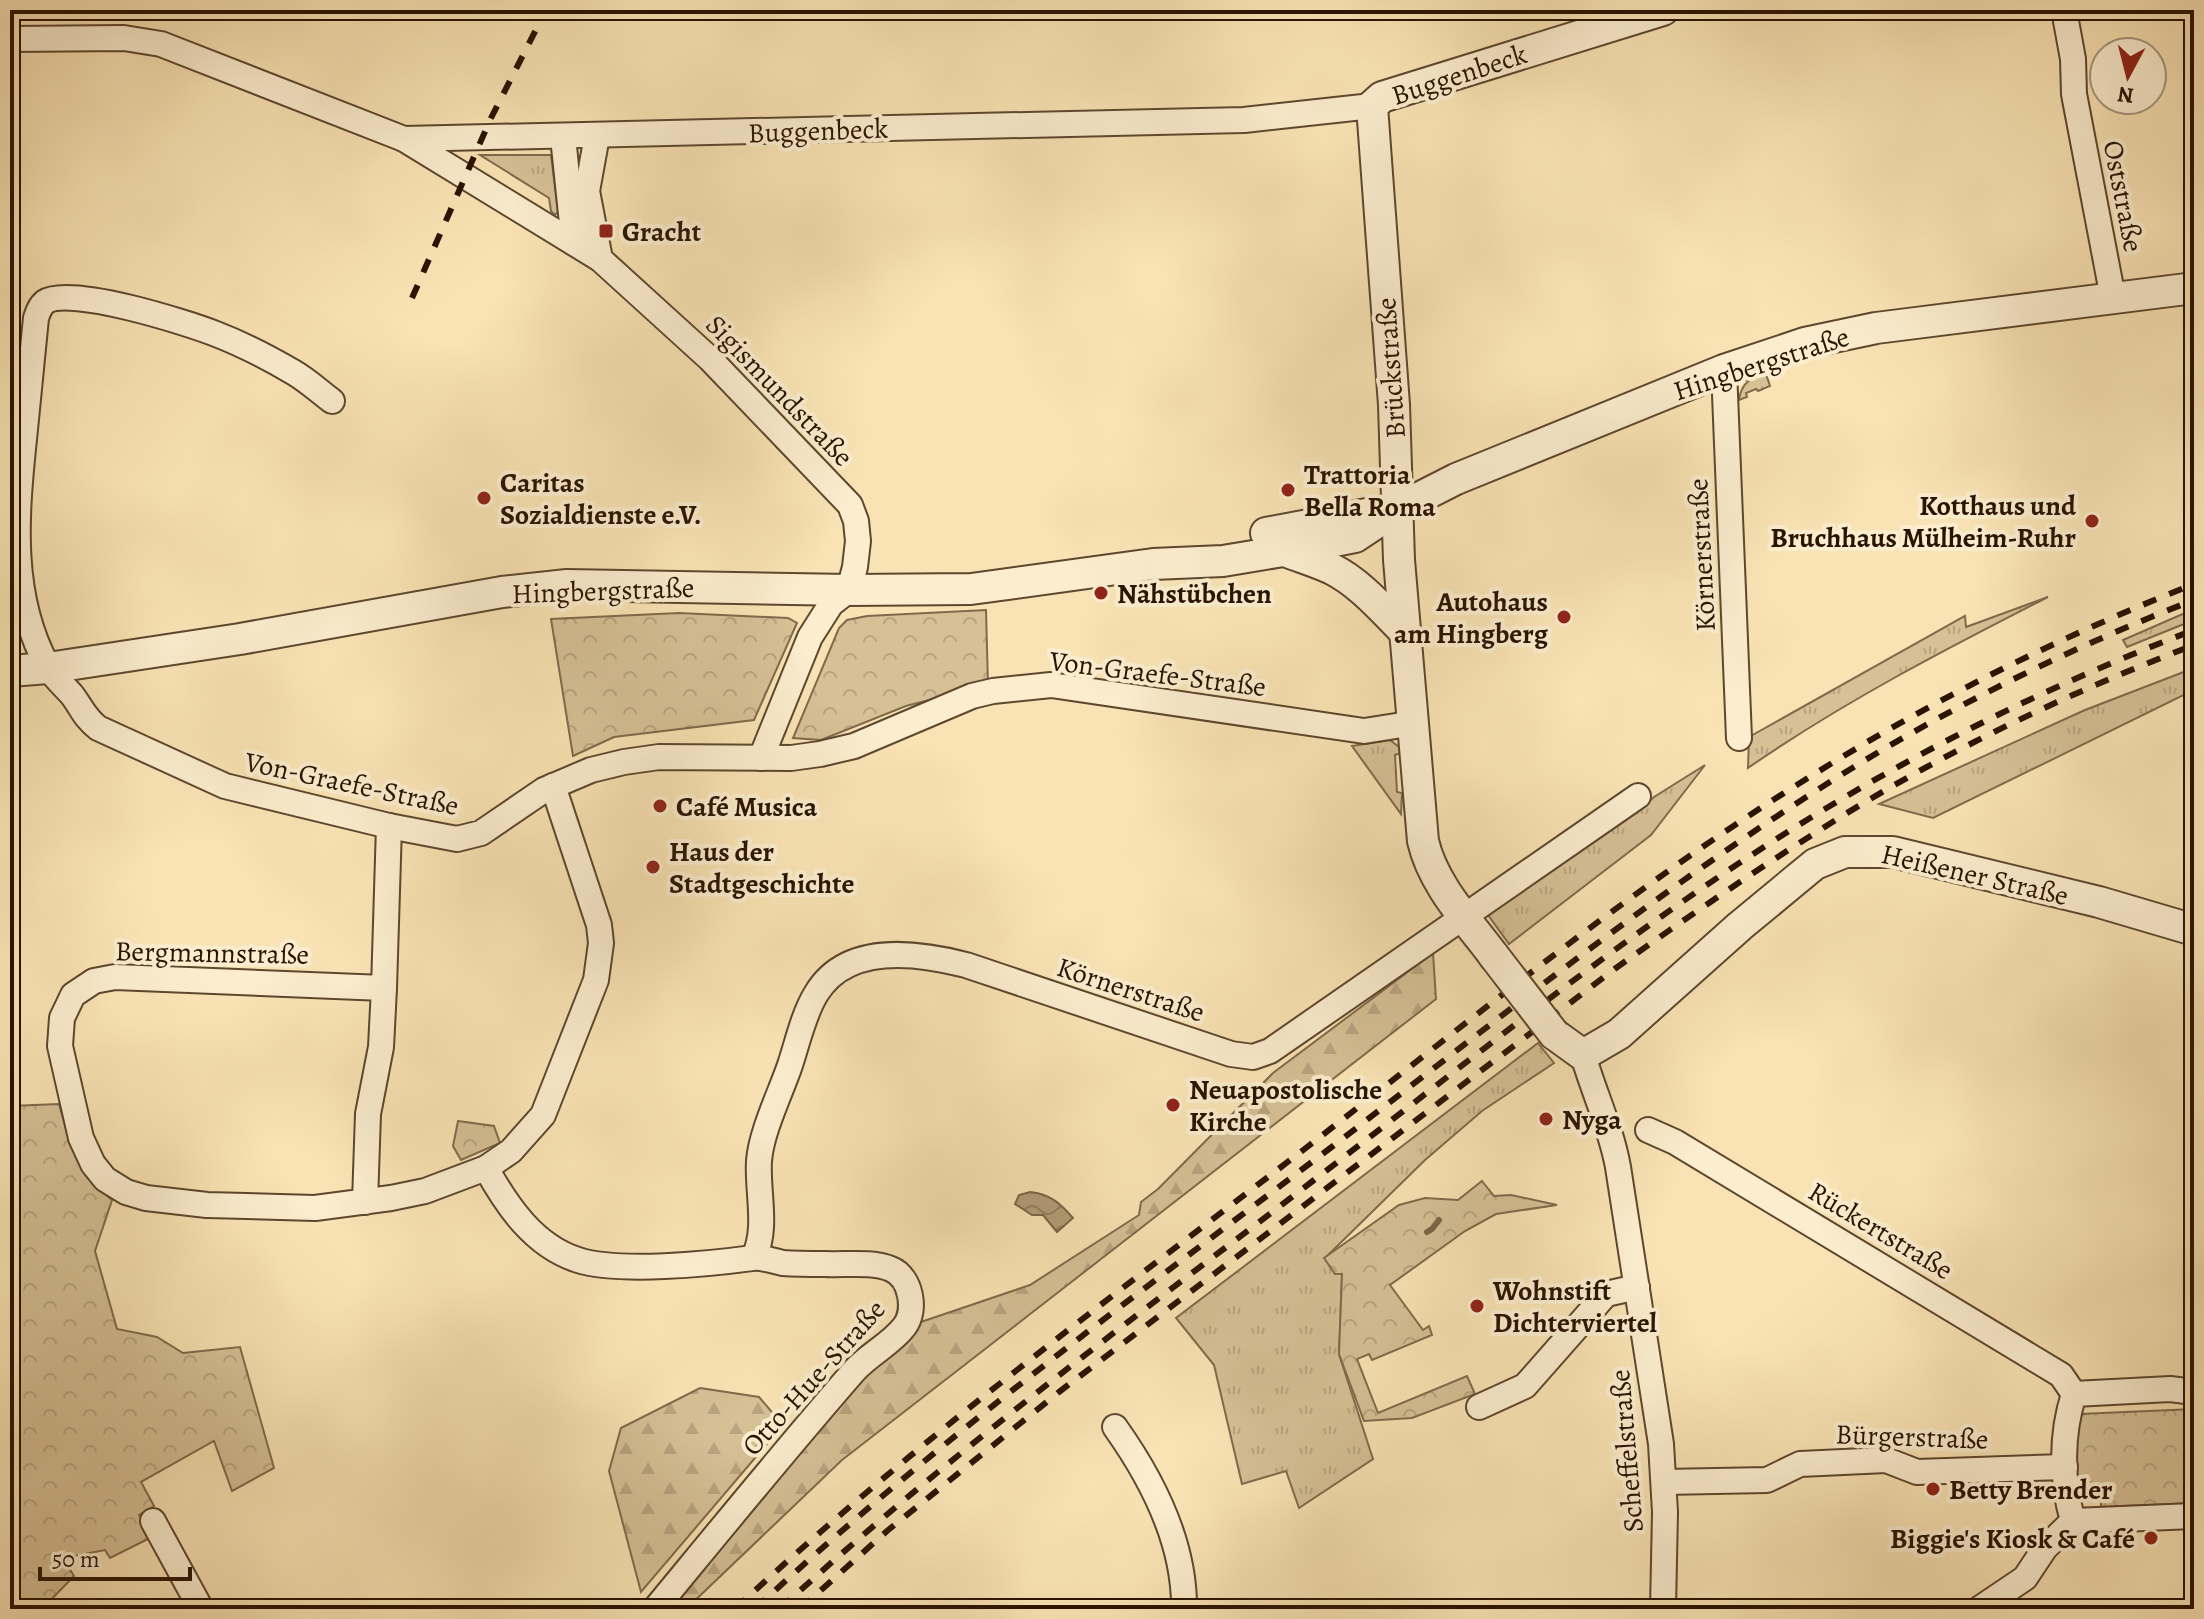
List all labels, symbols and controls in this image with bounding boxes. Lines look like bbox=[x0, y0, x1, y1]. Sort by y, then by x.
street label: Buggenbeck bbox=[1387, 35, 1532, 115]
north arrow bbox=[2088, 36, 2168, 116]
text: N bbox=[2116, 79, 2135, 111]
street label: Buggenbeck bbox=[747, 110, 889, 152]
street label: Oststraße bbox=[2094, 137, 2152, 255]
place label: Gracht bbox=[622, 213, 701, 251]
marker: Gracht bbox=[597, 222, 615, 240]
street label: Brückstraße bbox=[1367, 296, 1415, 440]
street label: Sigismundstraße bbox=[697, 306, 862, 475]
street label: Hingbergstraße bbox=[1669, 318, 1854, 410]
place label: Trattoria Bella Roma bbox=[1304, 456, 1436, 526]
place label: Caritas Sozialdienste e.V. bbox=[500, 464, 702, 534]
street label: Körnerstraße bbox=[1679, 478, 1725, 632]
marker: Trattoria Bella Roma bbox=[1279, 481, 1297, 499]
place label: Kotthaus und Bruchhaus Mülheim-Ruhr bbox=[1770, 487, 2077, 557]
marker: Caritas Sozialdienste e.V. bbox=[475, 489, 493, 507]
marker: Kotthaus und Bruchhaus Mülheim-Ruhr bbox=[2083, 512, 2101, 530]
street label: Hingbergstraße bbox=[511, 569, 695, 613]
place label: Nähstübchen bbox=[1117, 575, 1272, 613]
place label: Autohaus am Hingberg bbox=[1394, 583, 1549, 653]
marker: Nähstübchen bbox=[1092, 584, 1110, 602]
marker: Autohaus am Hingberg bbox=[1555, 608, 1573, 626]
street label: Von-Graefe-Straße bbox=[1047, 642, 1268, 706]
street label: Von-Graefe-Straße bbox=[240, 743, 462, 825]
place label: Café Musica bbox=[676, 788, 818, 826]
marker: Café Musica bbox=[651, 797, 669, 815]
place label: Haus der Stadtgeschichte bbox=[669, 833, 855, 903]
street label: Heißener Straße bbox=[1877, 835, 2072, 915]
marker: Haus der Stadtgeschichte bbox=[644, 858, 662, 876]
street label: Bergmannstraße bbox=[115, 932, 309, 974]
street label: Körnerstraße bbox=[1052, 948, 1209, 1032]
place label: Neuapostolische Kirche bbox=[1189, 1071, 1382, 1141]
marker: Neuapostolische Kirche bbox=[1164, 1096, 1182, 1114]
place label: Nyga bbox=[1562, 1101, 1622, 1139]
marker: Nyga bbox=[1537, 1110, 1555, 1128]
street label: Rückertstraße bbox=[1801, 1173, 1960, 1289]
place label: Wohnstift Dichterviertel bbox=[1492, 1272, 1657, 1342]
street label: Otto-Hue-Straße bbox=[733, 1291, 894, 1464]
marker: Wohnstift Dichterviertel bbox=[1468, 1297, 1486, 1315]
street label: Scheffelstraße bbox=[1601, 1368, 1653, 1534]
street label: Bürgerstraße bbox=[1835, 1415, 1989, 1459]
place label: Betty Brender bbox=[1949, 1471, 2113, 1509]
marker: Betty Brender bbox=[1924, 1480, 1942, 1498]
place label: Biggie's Kiosk & Café bbox=[1890, 1520, 2135, 1558]
marker: Biggie's Kiosk & Café bbox=[2142, 1529, 2160, 1547]
scale bar bbox=[40, 1531, 190, 1581]
text: 50 m bbox=[52, 1543, 100, 1575]

